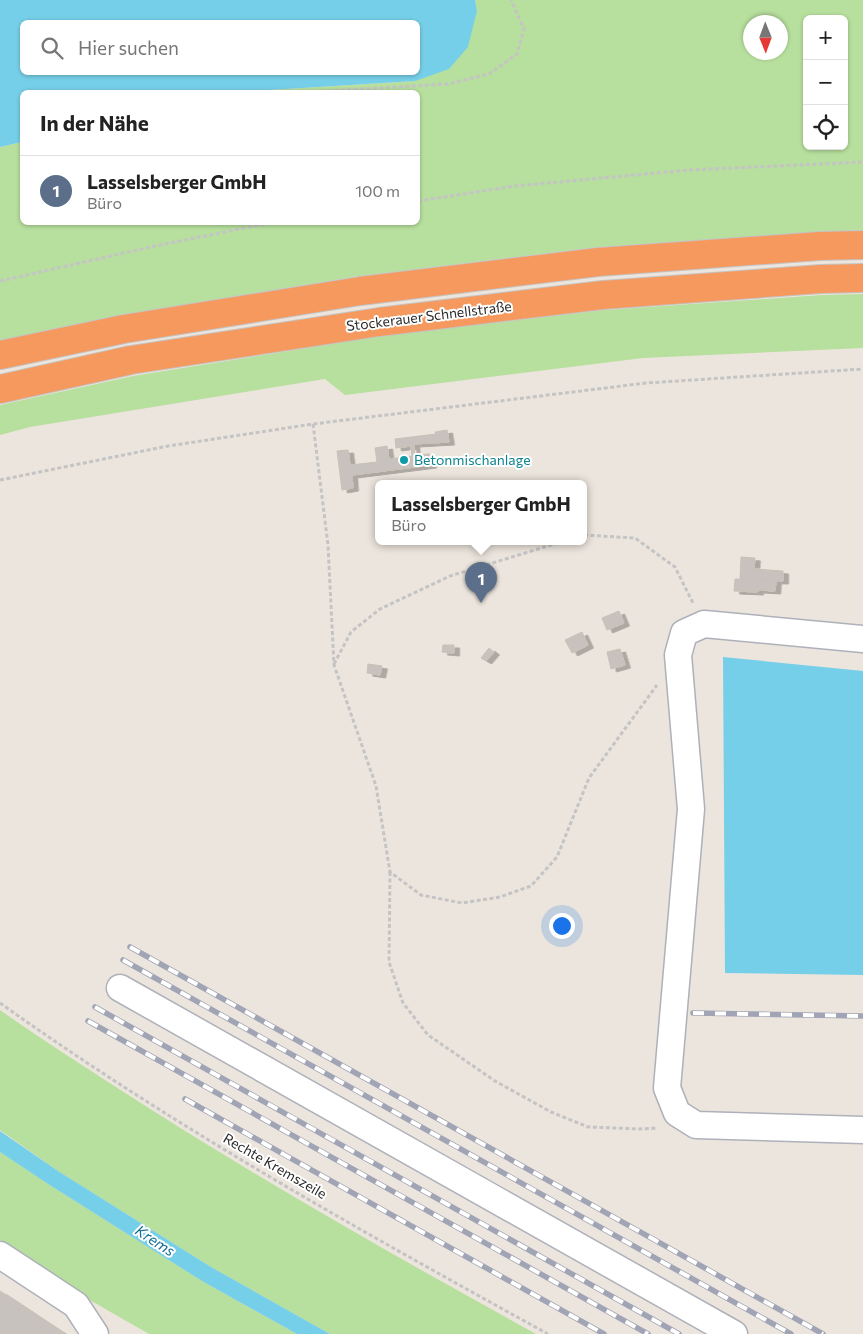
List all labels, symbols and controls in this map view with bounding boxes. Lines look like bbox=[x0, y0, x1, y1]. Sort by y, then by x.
north arrow bbox=[743, 15, 788, 60]
map controls bbox=[803, 15, 848, 150]
button: + bbox=[803, 15, 848, 60]
search box bbox=[20, 20, 420, 75]
icon: search bbox=[38, 34, 66, 62]
text: Hier suchen bbox=[78, 36, 179, 59]
button: − bbox=[803, 60, 848, 105]
button: locate bbox=[803, 105, 848, 150]
text: In der Nähe bbox=[40, 110, 149, 135]
text: Lasselsberger GmbH bbox=[87, 170, 266, 193]
text: 1 bbox=[52, 181, 60, 200]
text: 100 m bbox=[355, 181, 400, 200]
text: Büro bbox=[87, 193, 122, 212]
street label: Stockerauer Schnellstraße bbox=[345, 297, 513, 334]
place label: Betonmischanlage bbox=[414, 451, 531, 468]
marker: Betonmischanlage bbox=[398, 454, 410, 466]
popup bbox=[375, 480, 587, 545]
text: Lasselsberger GmbH bbox=[391, 492, 571, 515]
text: Büro bbox=[391, 515, 426, 534]
pin: 1 bbox=[465, 562, 497, 603]
your location bbox=[549, 913, 575, 939]
street label: Rechte Kremszeile bbox=[221, 1129, 330, 1202]
water label: Krems bbox=[132, 1221, 179, 1260]

